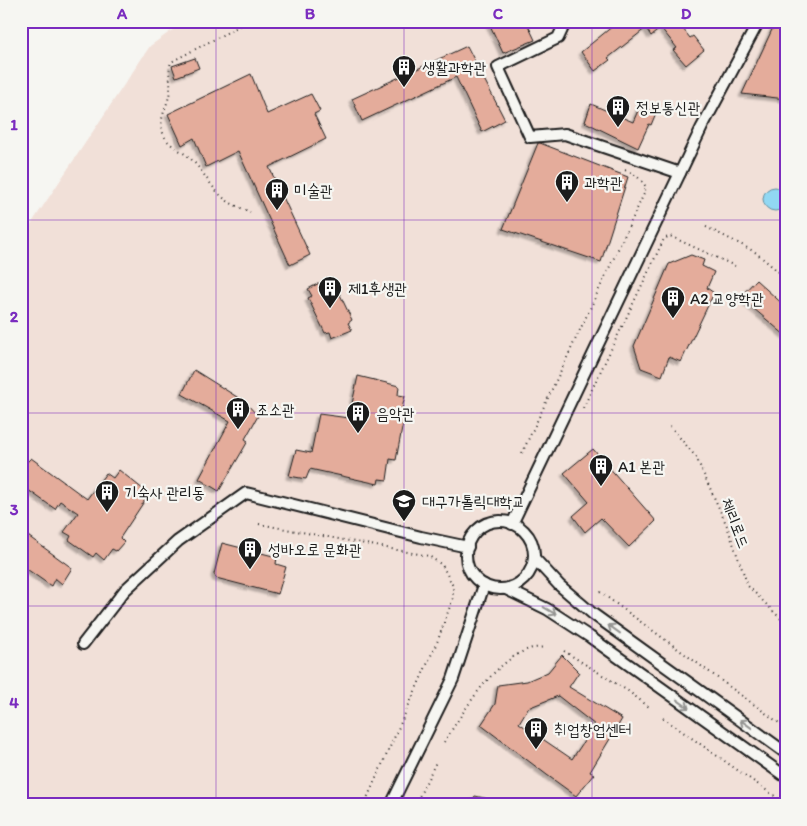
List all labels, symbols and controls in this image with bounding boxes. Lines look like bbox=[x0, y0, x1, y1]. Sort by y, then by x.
text: A bbox=[116, 4, 128, 23]
text: B bbox=[305, 4, 316, 23]
text: C bbox=[493, 4, 504, 23]
text: D bbox=[681, 4, 692, 23]
building icon: 생활과학관 bbox=[391, 54, 417, 88]
place label: 생활과학관 bbox=[422, 58, 487, 77]
building icon: 정보통신관 bbox=[605, 94, 631, 128]
place label: 정보통신관 bbox=[636, 98, 701, 117]
text: 1 bbox=[10, 115, 18, 134]
building icon: 과학관 bbox=[554, 169, 580, 203]
place label: 과학관 bbox=[584, 173, 623, 192]
building icon: 미술관 bbox=[264, 177, 290, 211]
place label: 미술관 bbox=[294, 181, 333, 200]
building icon: 제1후생관 bbox=[317, 275, 343, 309]
place label: 제1후생관 bbox=[348, 279, 407, 298]
building icon: A2 교양학관 bbox=[660, 285, 686, 319]
place label: A2 교양학관 bbox=[690, 289, 764, 308]
text: 2 bbox=[10, 307, 19, 326]
building icon: 조소관 bbox=[225, 396, 251, 430]
place label: 조소관 bbox=[256, 400, 295, 419]
building icon: 음악관 bbox=[345, 400, 371, 434]
place label: 음악관 bbox=[376, 404, 415, 423]
building icon: A1 본관 bbox=[588, 453, 614, 487]
place label: A1 본관 bbox=[618, 457, 665, 476]
building icon: 기숙사 관리동 bbox=[94, 479, 120, 513]
place label: 기숙사 관리동 bbox=[124, 483, 205, 502]
school or university icon: 대구가톨릭대학교 bbox=[391, 488, 417, 522]
place label: 대구가톨릭대학교 bbox=[422, 492, 525, 511]
street label: 체리로드 bbox=[717, 496, 754, 551]
text: 3 bbox=[10, 500, 19, 519]
building icon: 성바오로 문화관 bbox=[237, 536, 263, 570]
place label: 성바오로 문화관 bbox=[268, 540, 362, 559]
one-way arrow bbox=[542, 606, 556, 616]
one-way arrow bbox=[607, 624, 621, 634]
text: 4 bbox=[9, 693, 19, 712]
one-way arrow bbox=[676, 699, 690, 709]
building icon: 취업창업센터 bbox=[523, 716, 549, 750]
one-way arrow bbox=[739, 719, 753, 729]
place label: 취업창업센터 bbox=[554, 720, 631, 739]

